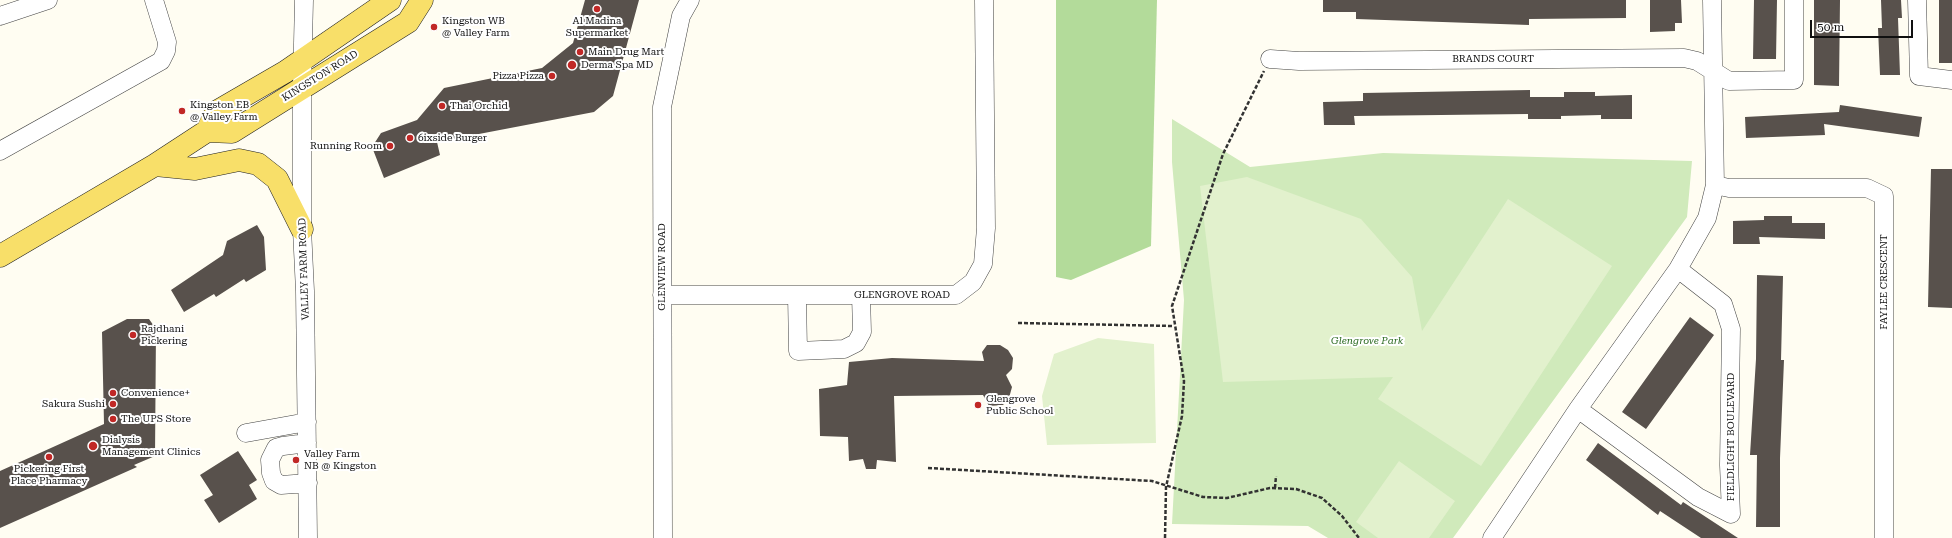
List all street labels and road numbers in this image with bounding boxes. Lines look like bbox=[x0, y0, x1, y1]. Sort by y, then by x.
street label: KINGSTON ROAD bbox=[280, 48, 360, 104]
street label: BRANDS COURT bbox=[1452, 53, 1534, 65]
street label: VALLEY FARM ROAD bbox=[296, 218, 312, 320]
street label: GLENVIEW ROAD bbox=[656, 223, 668, 311]
street label: FAYLEE CRESCENT bbox=[1878, 234, 1890, 330]
street label: GLENGROVE ROAD bbox=[854, 289, 950, 301]
street label: FIELDLIGHT BOULEVARD bbox=[1725, 373, 1737, 501]

